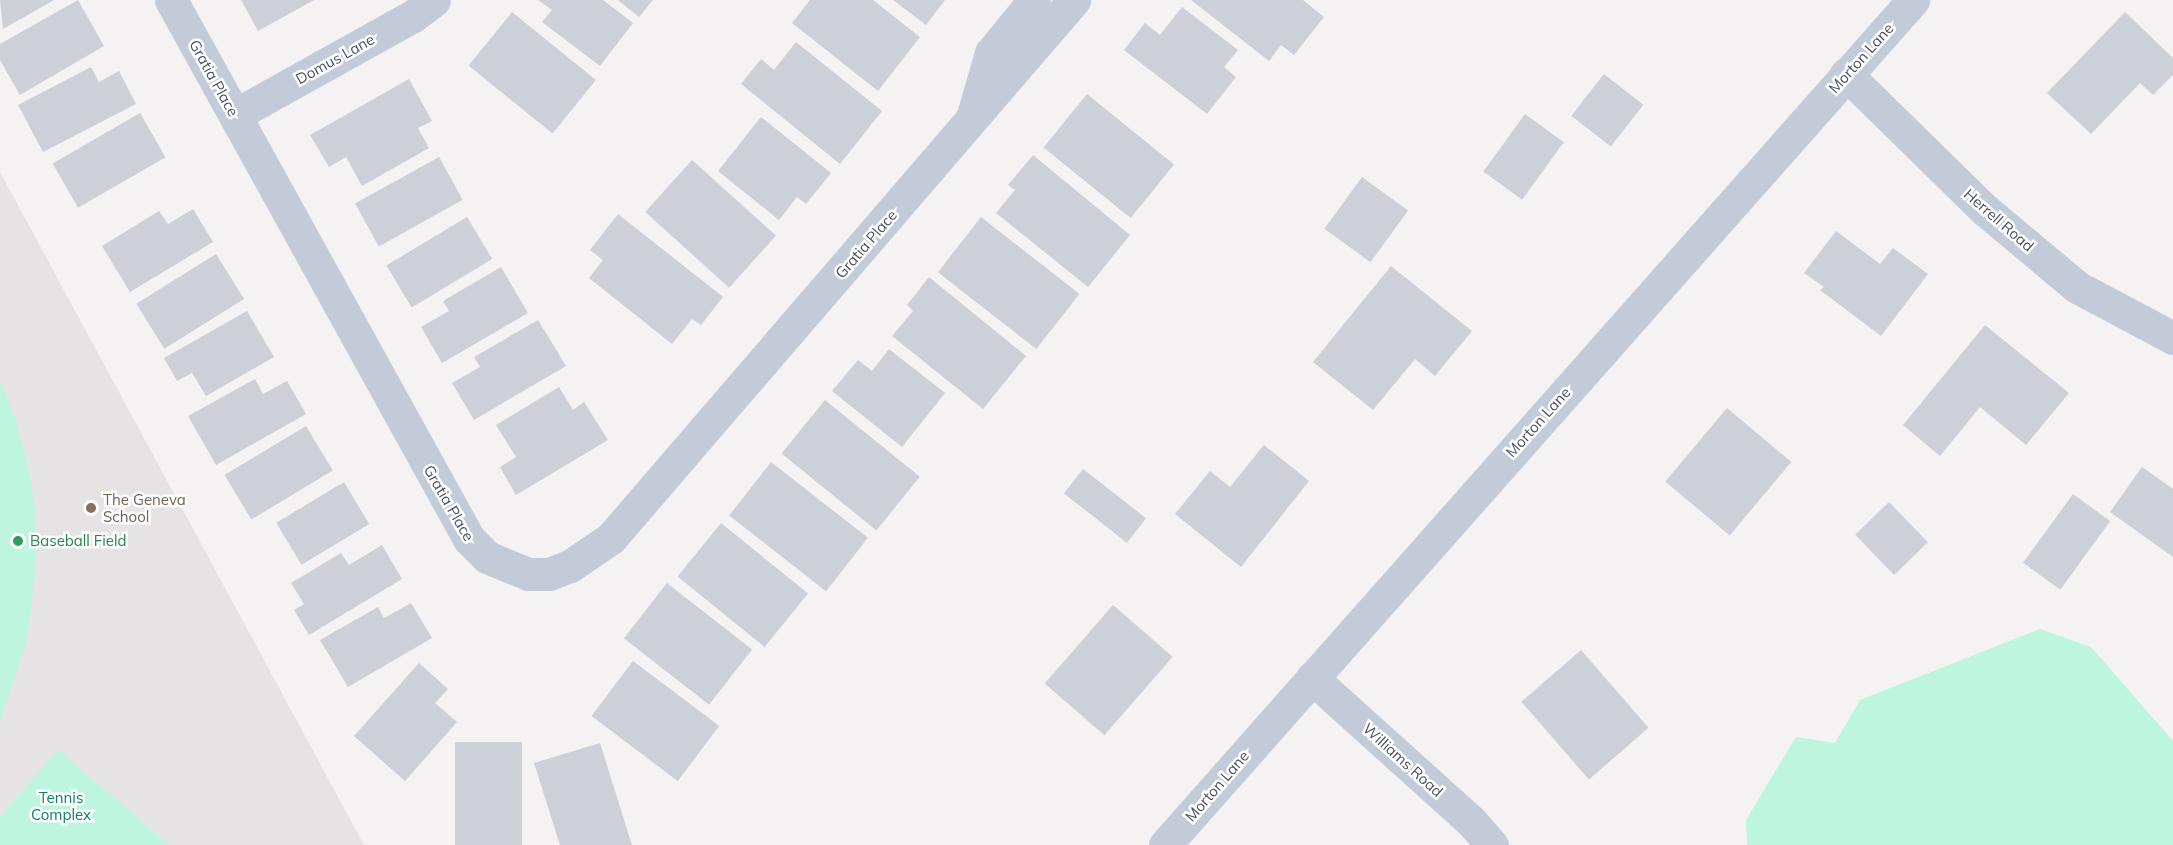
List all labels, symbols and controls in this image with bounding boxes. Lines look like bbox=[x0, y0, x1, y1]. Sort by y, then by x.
street label: Morton Lane bbox=[1825, 19, 1897, 97]
street label: Domus Lane bbox=[293, 30, 377, 88]
street label: Gratia Place bbox=[186, 37, 242, 119]
street label: Herrell Road bbox=[1960, 185, 2038, 255]
street label: Gratia Place bbox=[831, 206, 901, 282]
street label: Morton Lane bbox=[1502, 383, 1574, 461]
street label: Gratia Place bbox=[420, 462, 478, 544]
place label: The Geneva School bbox=[103, 490, 186, 525]
marker: The Geneva School bbox=[84, 501, 98, 515]
place label: Baseball Field bbox=[30, 532, 127, 550]
marker: Baseball Field bbox=[11, 534, 25, 548]
street label: Williams Road bbox=[1359, 719, 1447, 801]
street label: Morton Lane bbox=[1181, 747, 1253, 825]
park label: Tennis Complex bbox=[31, 788, 91, 823]

